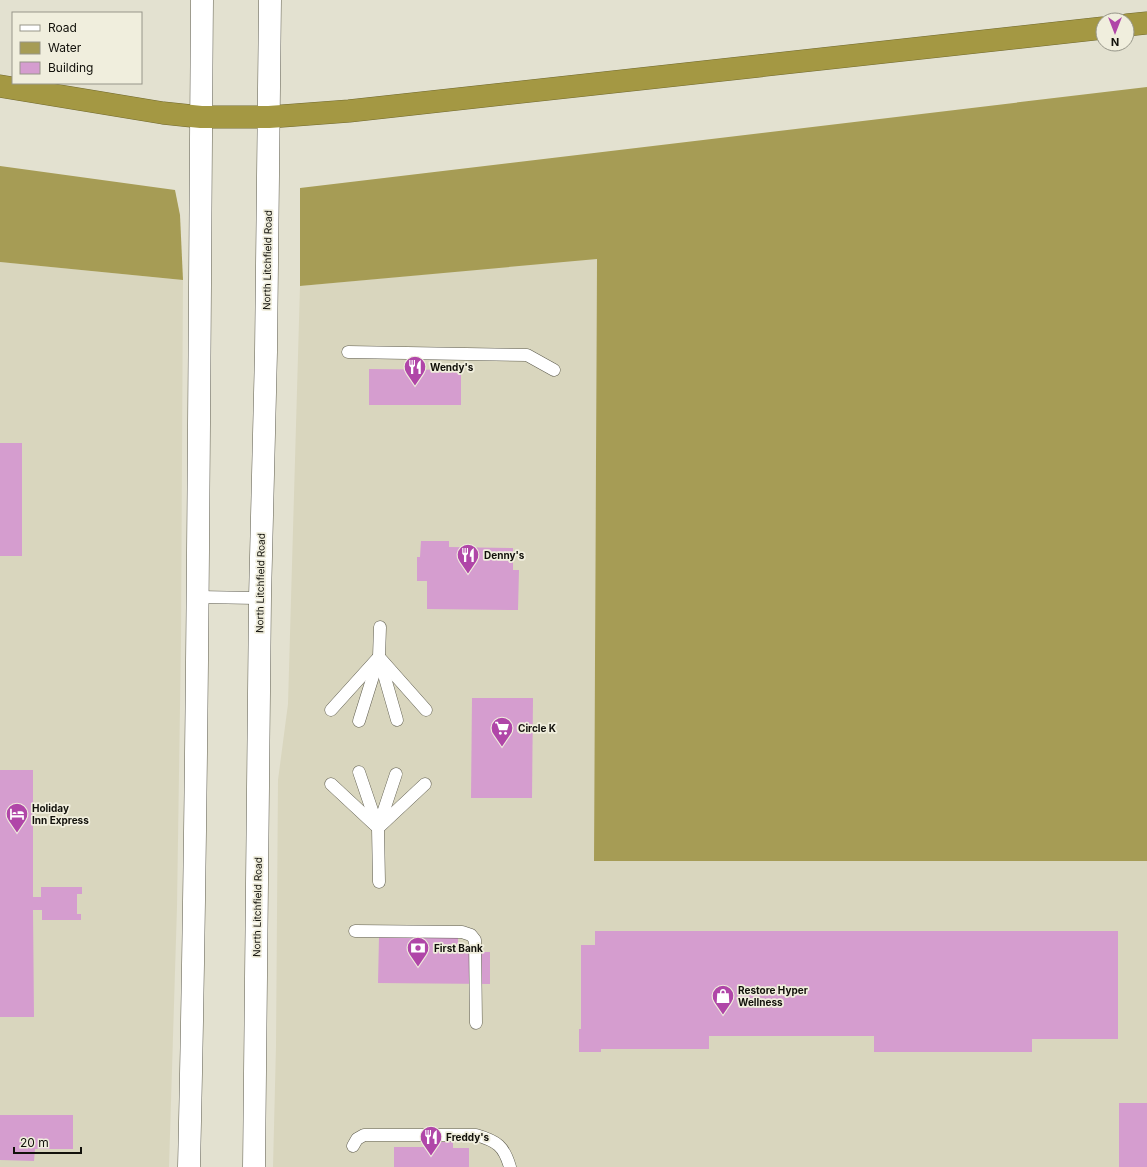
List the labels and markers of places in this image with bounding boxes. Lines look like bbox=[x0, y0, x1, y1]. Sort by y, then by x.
restaurant icon: Wendy's bbox=[402, 354, 428, 387]
place label: Wendy's bbox=[430, 361, 474, 374]
restaurant icon: Denny's bbox=[455, 542, 481, 575]
place label: Denny's bbox=[484, 549, 525, 562]
supermarket icon: Circle K bbox=[489, 715, 515, 748]
place label: Circle K bbox=[518, 722, 556, 734]
hotel icon: Holiday Inn Express bbox=[4, 801, 30, 834]
place label: Holiday Inn Express bbox=[32, 802, 89, 826]
bank icon: First Bank bbox=[405, 935, 431, 968]
place label: First Bank bbox=[434, 942, 483, 954]
shop icon: Restore Hyper Wellness bbox=[710, 983, 736, 1016]
place label: Restore Hyper Wellness bbox=[738, 984, 808, 1008]
restaurant icon: Freddy's bbox=[418, 1124, 444, 1157]
place label: Freddy's bbox=[446, 1131, 490, 1144]

